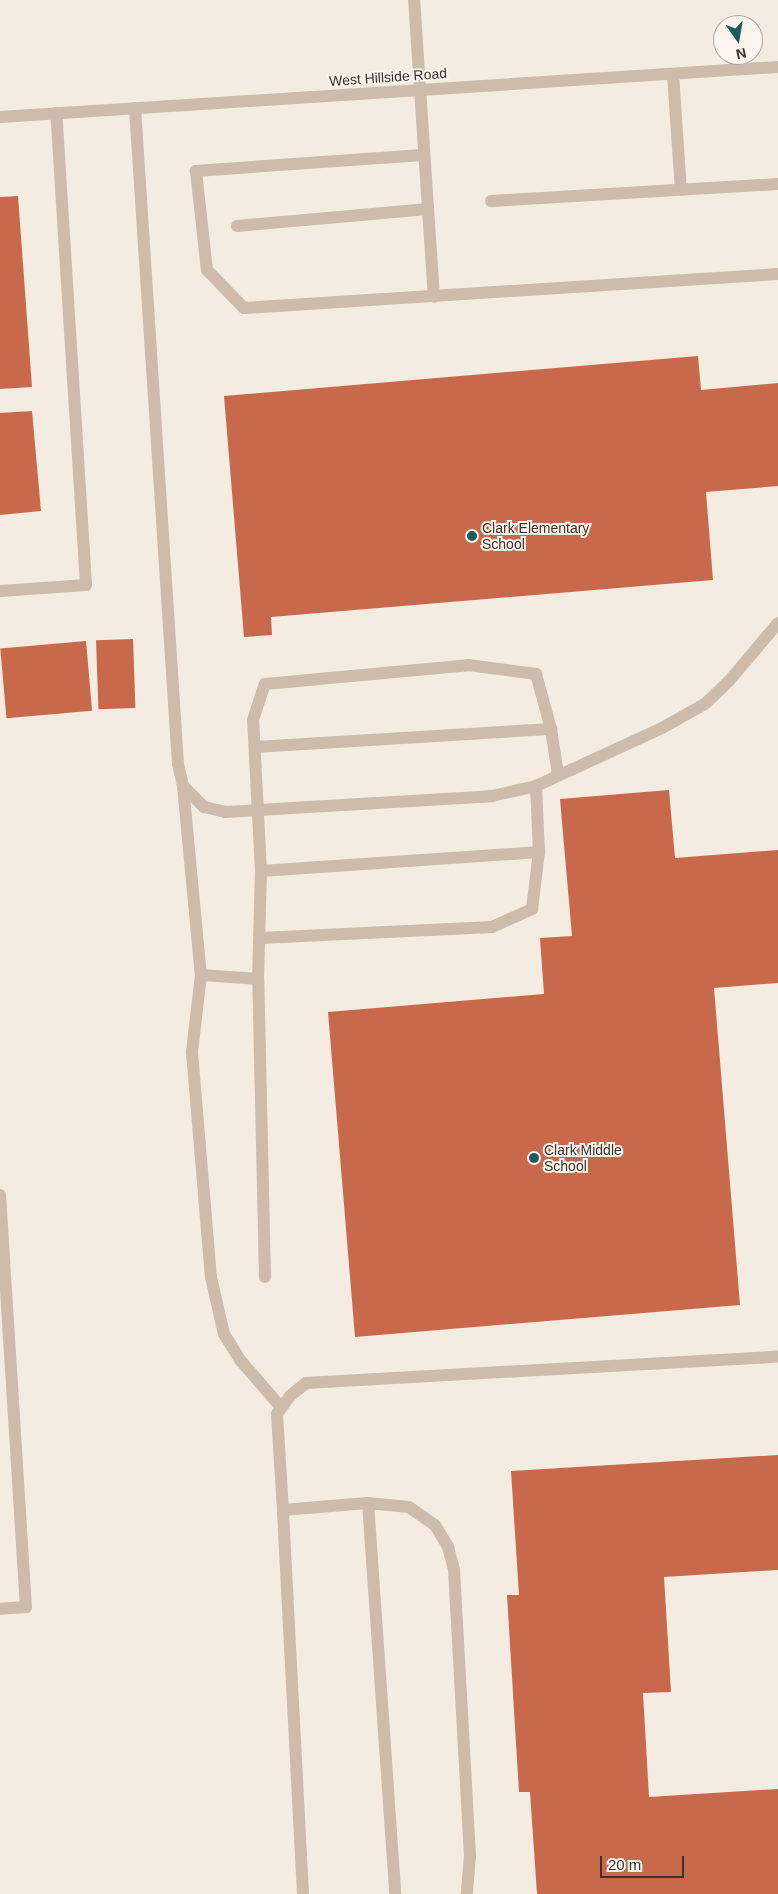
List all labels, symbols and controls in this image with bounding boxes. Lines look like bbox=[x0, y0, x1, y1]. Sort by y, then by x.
north arrow bbox=[713, 15, 763, 65]
text: N bbox=[734, 45, 748, 63]
street label: West Hillside Road bbox=[329, 65, 447, 89]
place label: Clark Elementary School bbox=[482, 520, 589, 552]
marker: Clark Elementary School bbox=[466, 530, 478, 542]
place label: Clark Middle School bbox=[544, 1142, 622, 1174]
marker: Clark Middle School bbox=[528, 1152, 540, 1164]
scale bar bbox=[603, 1846, 687, 1878]
text: 20 m bbox=[608, 1856, 641, 1873]

